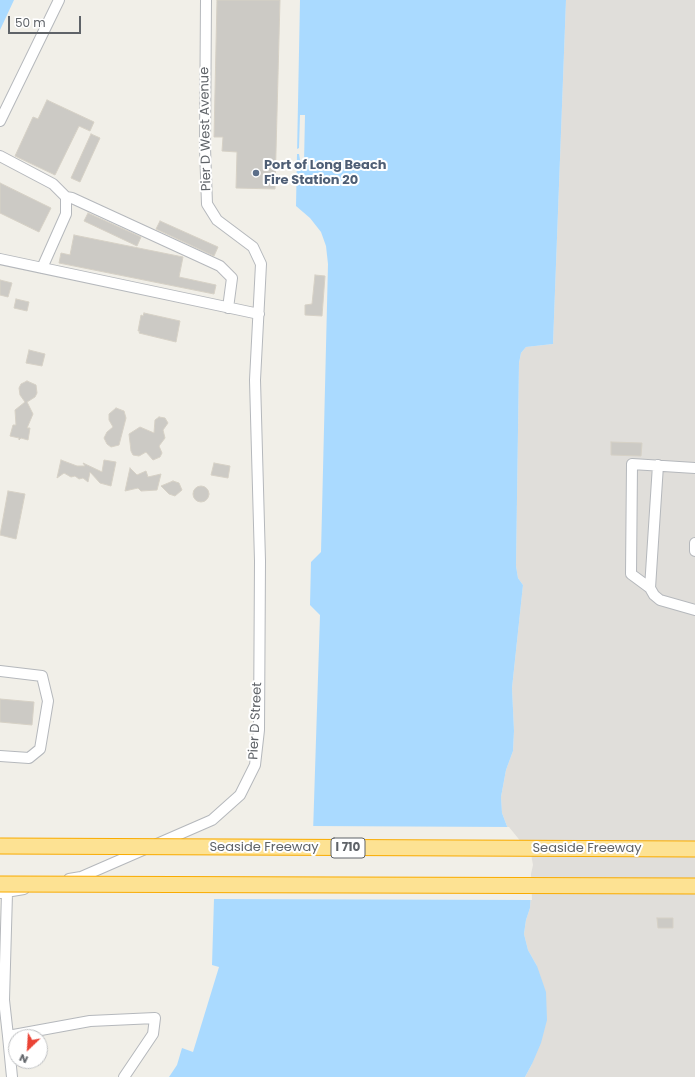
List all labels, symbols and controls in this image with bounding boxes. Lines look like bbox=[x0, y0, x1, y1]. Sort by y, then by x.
scale bar bbox=[10, 8, 83, 34]
text: 50 m bbox=[15, 14, 46, 31]
street label: Pier D West Avenue bbox=[197, 67, 215, 191]
place label: Port of Long Beach Fire Station 20 bbox=[264, 158, 387, 189]
marker: Port of Long Beach Fire Station 20 bbox=[251, 168, 261, 178]
street label: Pier D Street bbox=[246, 682, 266, 760]
road number: I 710 bbox=[331, 838, 365, 858]
street label: Seaside Freeway bbox=[209, 840, 319, 856]
street label: Seaside Freeway bbox=[532, 841, 642, 857]
north arrow bbox=[8, 1029, 48, 1069]
text: N bbox=[16, 1050, 30, 1068]

